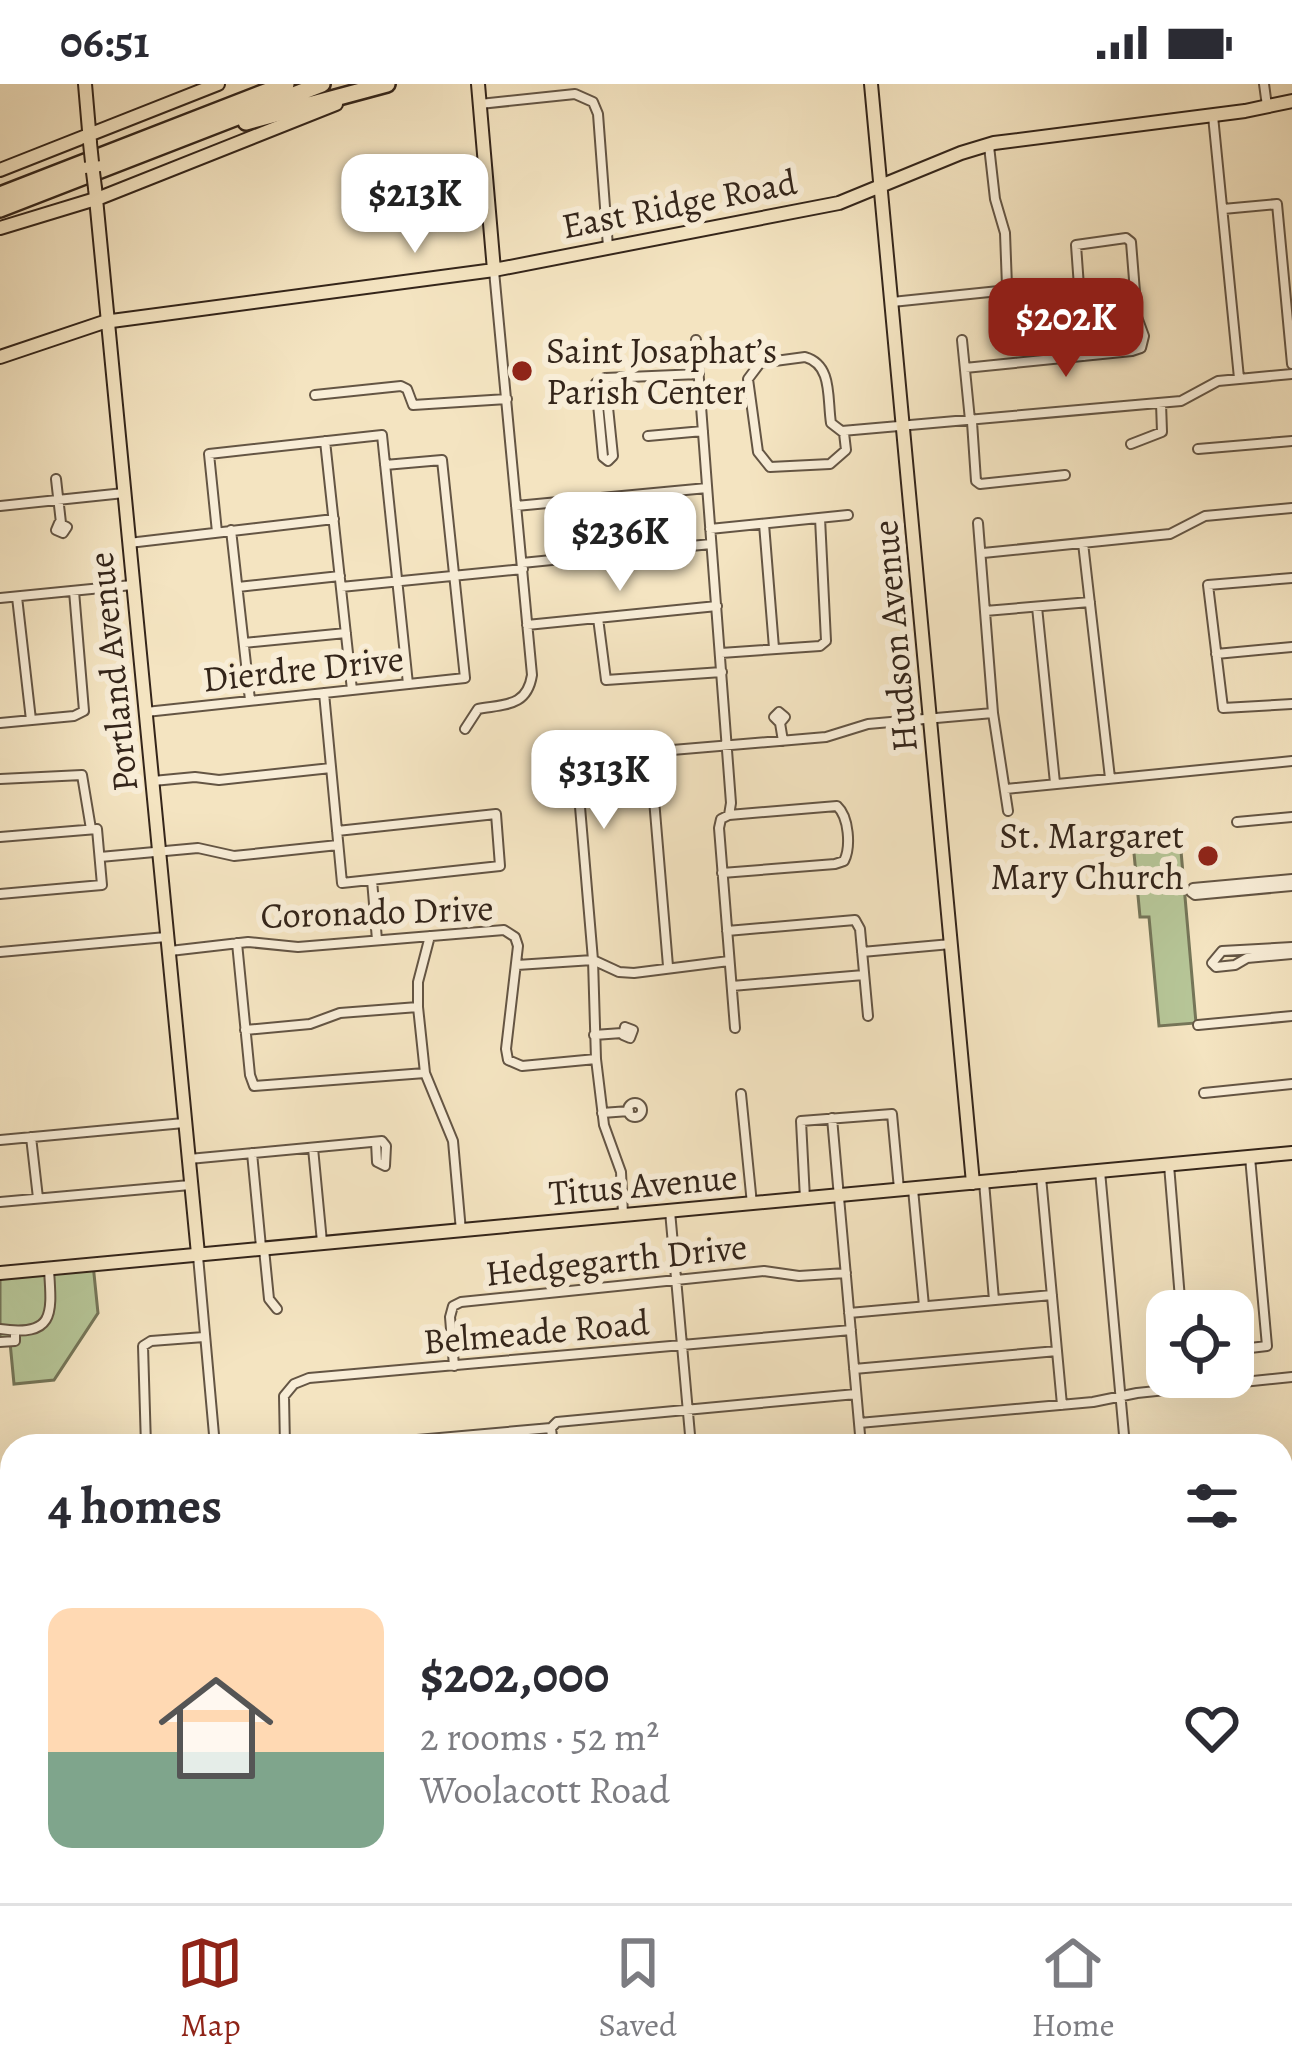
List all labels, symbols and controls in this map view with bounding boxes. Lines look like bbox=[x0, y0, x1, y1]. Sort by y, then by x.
text: 06:51 bbox=[60, 11, 150, 73]
pin: $213K bbox=[331, 154, 499, 256]
street label: East Ridge Road bbox=[558, 157, 801, 250]
text: $213K bbox=[368, 166, 462, 219]
pin: $202K bbox=[982, 278, 1150, 380]
text: $202K bbox=[1015, 290, 1117, 343]
place label: Saint Josaphat’s Parish Center bbox=[546, 326, 777, 416]
marker: Saint Josaphat’s Parish Center bbox=[509, 358, 535, 384]
pin: $236K bbox=[536, 492, 704, 594]
text: $236K bbox=[571, 504, 669, 557]
street label: Hudson Avenue bbox=[860, 518, 929, 754]
street label: Portland Avenue bbox=[76, 550, 149, 794]
street label: Dierdre Drive bbox=[200, 634, 406, 703]
pin: $313K bbox=[520, 730, 688, 832]
text: $313K bbox=[558, 742, 650, 795]
place label: St. Margaret Mary Church bbox=[990, 811, 1184, 901]
marker: St. Margaret Mary Church bbox=[1195, 843, 1221, 869]
street label: Coronado Drive bbox=[260, 883, 494, 940]
street label: Titus Avenue bbox=[547, 1152, 739, 1217]
street label: Hedgegarth Drive bbox=[483, 1221, 749, 1298]
map controls bbox=[1146, 1290, 1254, 1398]
button: locate bbox=[1146, 1290, 1254, 1398]
street label: Belmeade Road bbox=[421, 1297, 652, 1366]
text: 4 homes bbox=[48, 1471, 222, 1541]
icon: filters bbox=[1179, 1473, 1245, 1539]
text: $202,000 bbox=[420, 1640, 609, 1710]
icon: home bbox=[144, 1656, 288, 1800]
icon: heart bbox=[1179, 1695, 1245, 1761]
text: 2 rooms · 52 m² bbox=[420, 1710, 659, 1763]
text: Woolacott Road bbox=[420, 1763, 670, 1816]
tab: Map bbox=[177, 1930, 243, 2047]
tab: Saved bbox=[598, 1930, 677, 2047]
tab: Home bbox=[1032, 1930, 1115, 2047]

